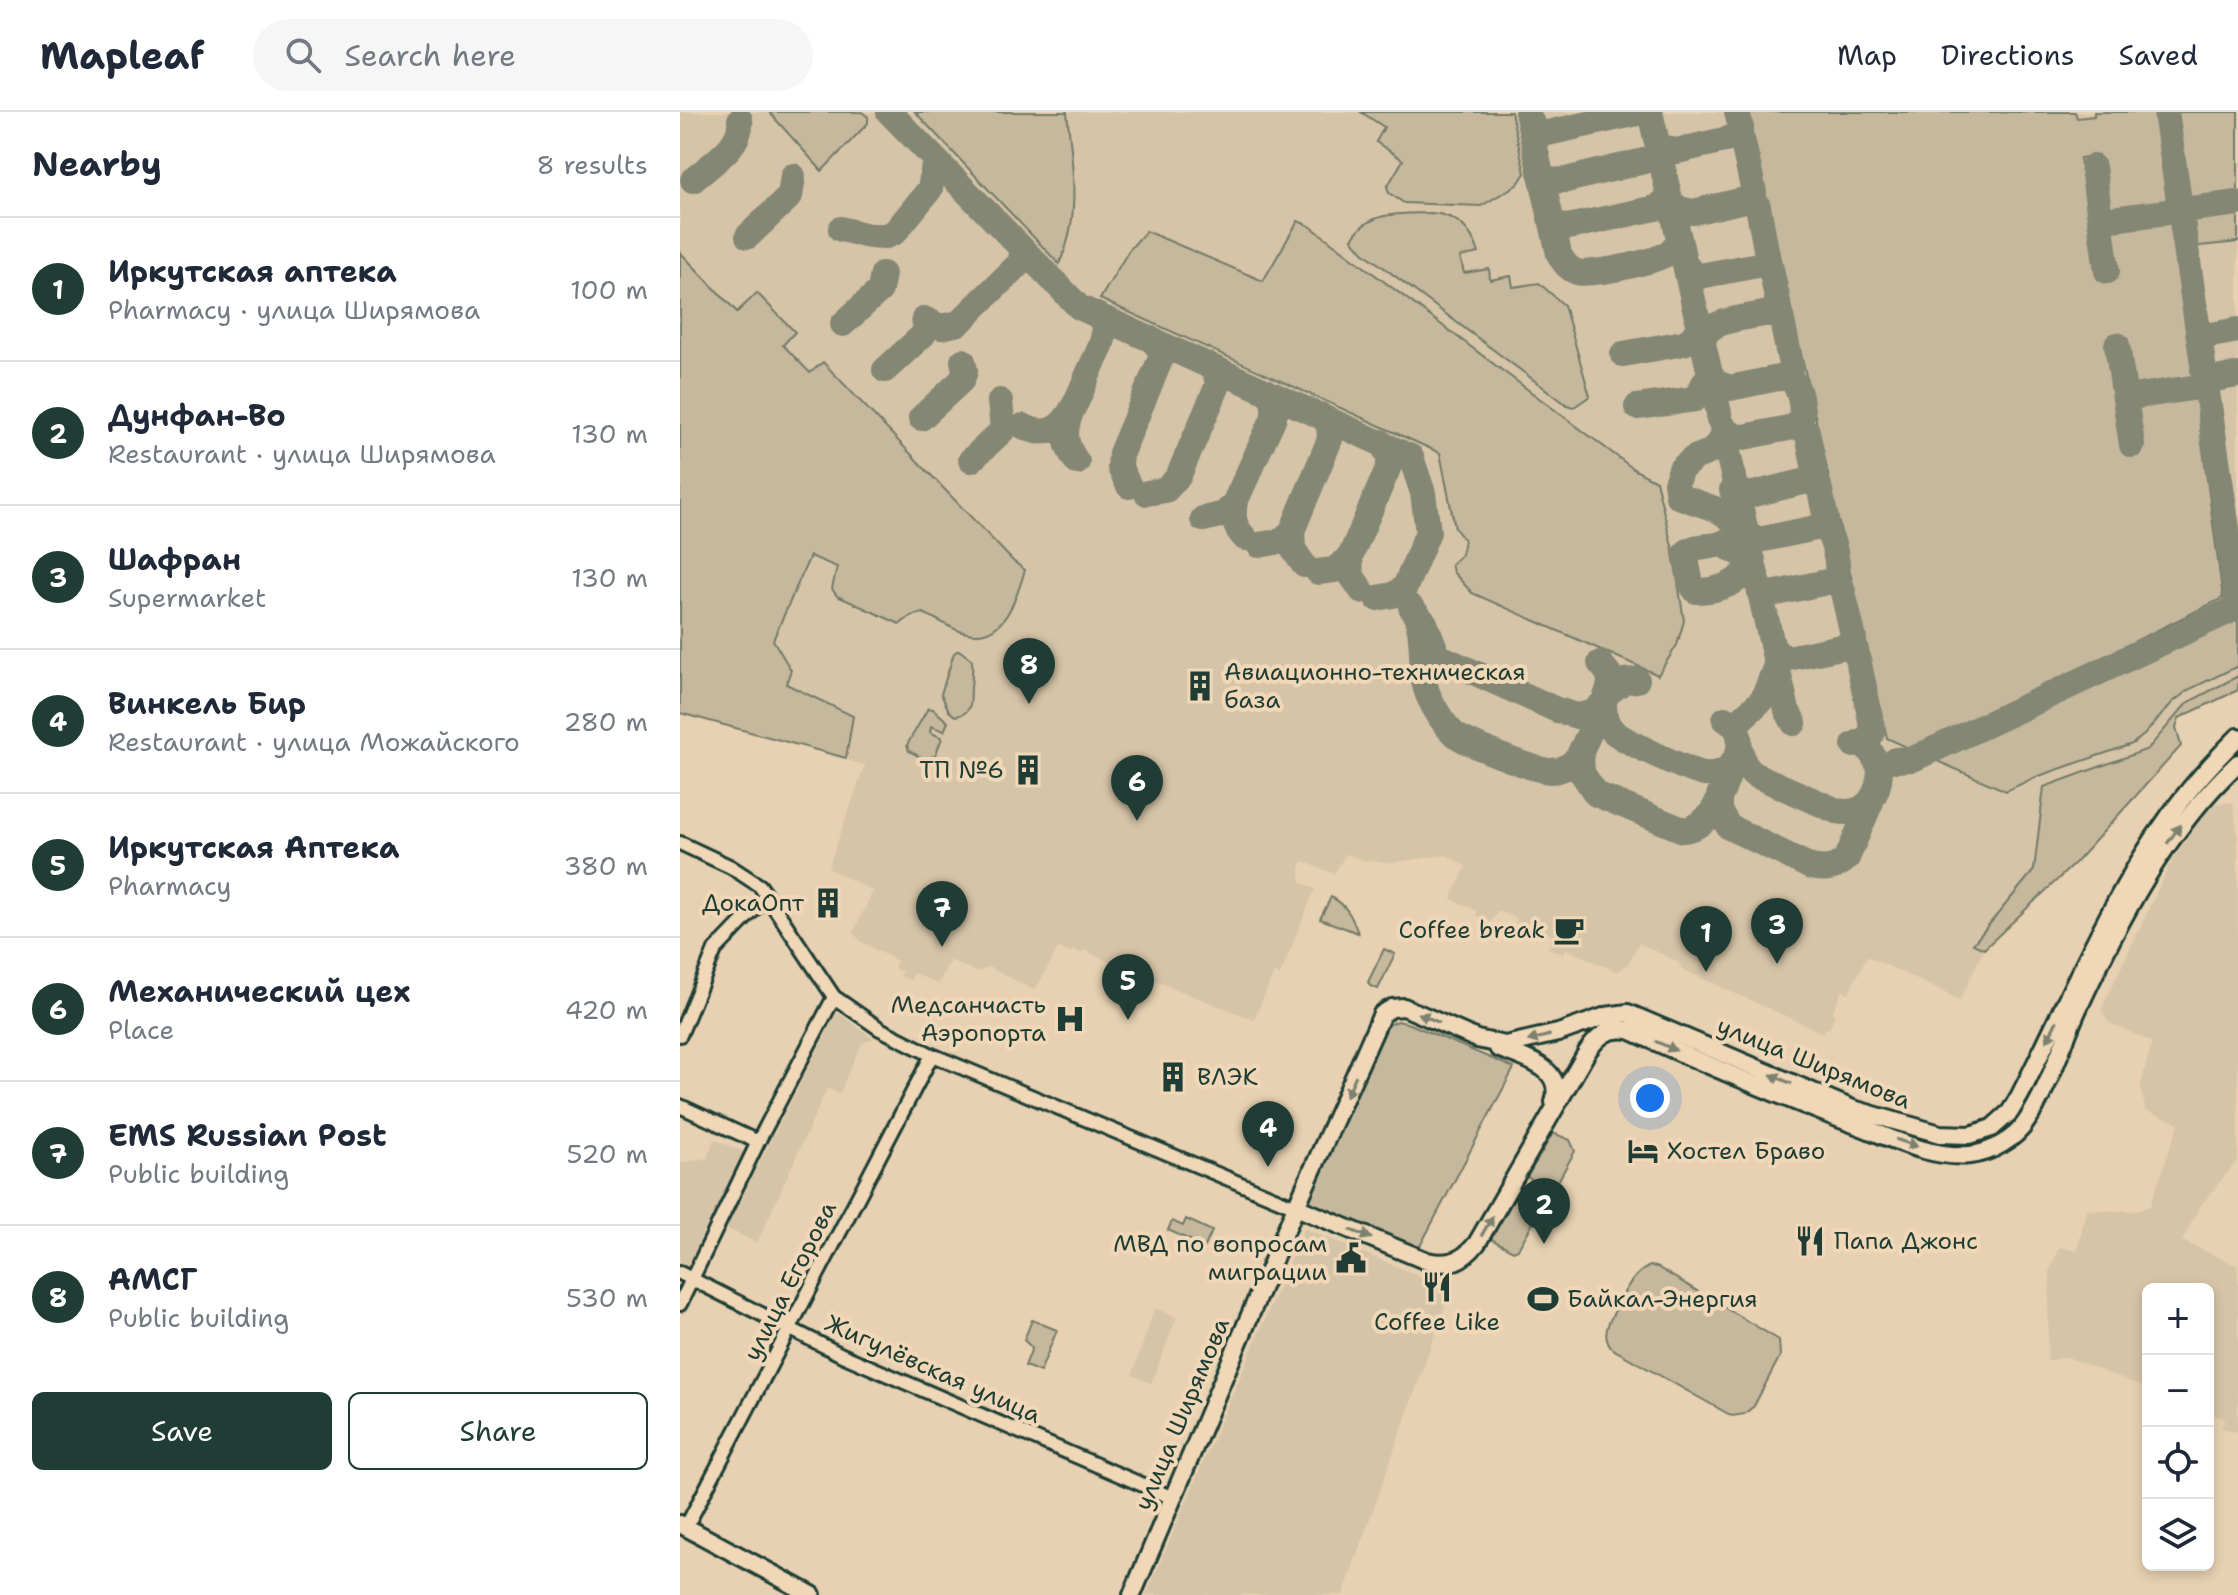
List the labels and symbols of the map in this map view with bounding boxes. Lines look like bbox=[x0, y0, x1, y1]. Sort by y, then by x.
pin: 8 bbox=[1003, 638, 1055, 704]
place label: Авиационно-техническая база bbox=[1224, 656, 1526, 716]
building icon: Авиационно-техническая база bbox=[1183, 669, 1217, 703]
building icon: ТП №6 bbox=[1011, 753, 1045, 787]
place label: ТП №6 bbox=[919, 754, 1004, 786]
pin: 6 bbox=[1111, 755, 1163, 821]
one-way arrow bbox=[2166, 823, 2182, 844]
pin: 7 bbox=[916, 881, 968, 947]
building icon: ДокаОпт bbox=[811, 886, 845, 920]
place label: ДокаОпт bbox=[702, 887, 805, 919]
pin: 3 bbox=[1751, 898, 1803, 964]
pin: 1 bbox=[1680, 906, 1732, 972]
cafe icon: Coffee break bbox=[1552, 913, 1586, 947]
place label: Coffee break bbox=[1399, 914, 1545, 946]
pin: 5 bbox=[1102, 954, 1154, 1020]
place label: Медсанчасть Аэропорта bbox=[891, 989, 1046, 1049]
hospital icon: Медсанчасть Аэропорта bbox=[1053, 1002, 1087, 1036]
street label: улица Ширямова bbox=[1712, 1010, 1916, 1117]
one-way arrow bbox=[1417, 1012, 1441, 1025]
one-way arrow bbox=[2045, 1020, 2059, 1043]
one-way arrow bbox=[1526, 1033, 1551, 1045]
one-way arrow bbox=[1654, 1040, 1678, 1053]
building icon: ВЛЭК bbox=[1156, 1060, 1190, 1094]
place label: ВЛЭК bbox=[1197, 1061, 1259, 1093]
one-way arrow bbox=[1770, 1072, 1793, 1085]
one-way arrow bbox=[1344, 1074, 1357, 1097]
your location bbox=[1630, 1078, 1670, 1118]
pin: 4 bbox=[1242, 1101, 1294, 1167]
hotel icon: Хостел Браво bbox=[1626, 1134, 1660, 1168]
place label: Хостел Браво bbox=[1667, 1135, 1825, 1167]
one-way arrow bbox=[1895, 1138, 1919, 1150]
pin: 2 bbox=[1518, 1178, 1570, 1244]
street label: улица Егорова bbox=[736, 1196, 844, 1366]
one-way arrow bbox=[1480, 1215, 1494, 1237]
restaurant icon: Папа Джонс bbox=[1793, 1224, 1827, 1258]
place label: Папа Джонс bbox=[1834, 1225, 1978, 1257]
place label: МВД по вопросам миграции bbox=[1113, 1228, 1327, 1288]
one-way arrow bbox=[1349, 1228, 1373, 1241]
public building icon: МВД по вопросам миграции bbox=[1334, 1241, 1368, 1275]
restaurant icon: Coffee Like bbox=[1420, 1270, 1454, 1304]
sports icon: Байкал-Энергия bbox=[1526, 1282, 1560, 1316]
place label: Байкал-Энергия bbox=[1567, 1283, 1758, 1315]
place label: Coffee Like bbox=[1374, 1306, 1500, 1338]
street label: Жигулёвская улица bbox=[820, 1307, 1046, 1431]
street label: улица Ширямова bbox=[1127, 1313, 1237, 1515]

